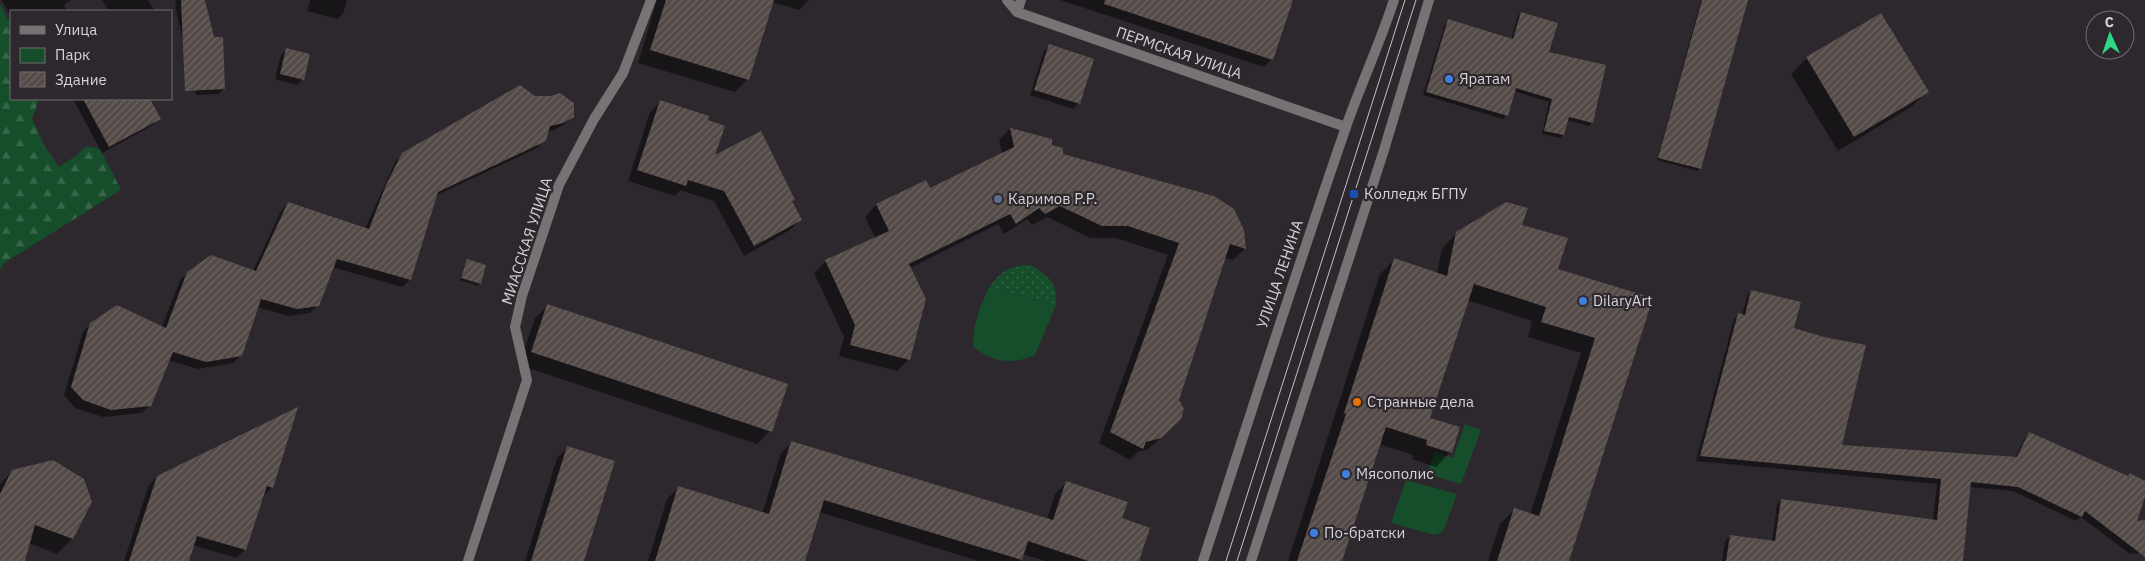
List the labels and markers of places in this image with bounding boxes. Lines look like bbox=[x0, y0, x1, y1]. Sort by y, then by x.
place label: Яратам bbox=[1459, 69, 1510, 88]
marker: Яратам bbox=[1443, 73, 1455, 85]
place label: Колледж БГПУ bbox=[1364, 184, 1468, 203]
marker: Колледж БГПУ bbox=[1348, 188, 1360, 200]
place label: Каримов Р.Р. bbox=[1008, 189, 1097, 208]
marker: Каримов Р.Р. bbox=[992, 193, 1004, 205]
place label: DilaryArt bbox=[1593, 291, 1652, 310]
marker: DilaryArt bbox=[1577, 295, 1589, 307]
place label: Странные дела bbox=[1367, 392, 1474, 411]
marker: Странные дела bbox=[1351, 396, 1363, 408]
place label: Мясополис bbox=[1356, 464, 1434, 483]
marker: Мясополис bbox=[1340, 468, 1352, 480]
place label: По-братски bbox=[1324, 523, 1405, 542]
marker: По-братски bbox=[1308, 527, 1320, 539]

